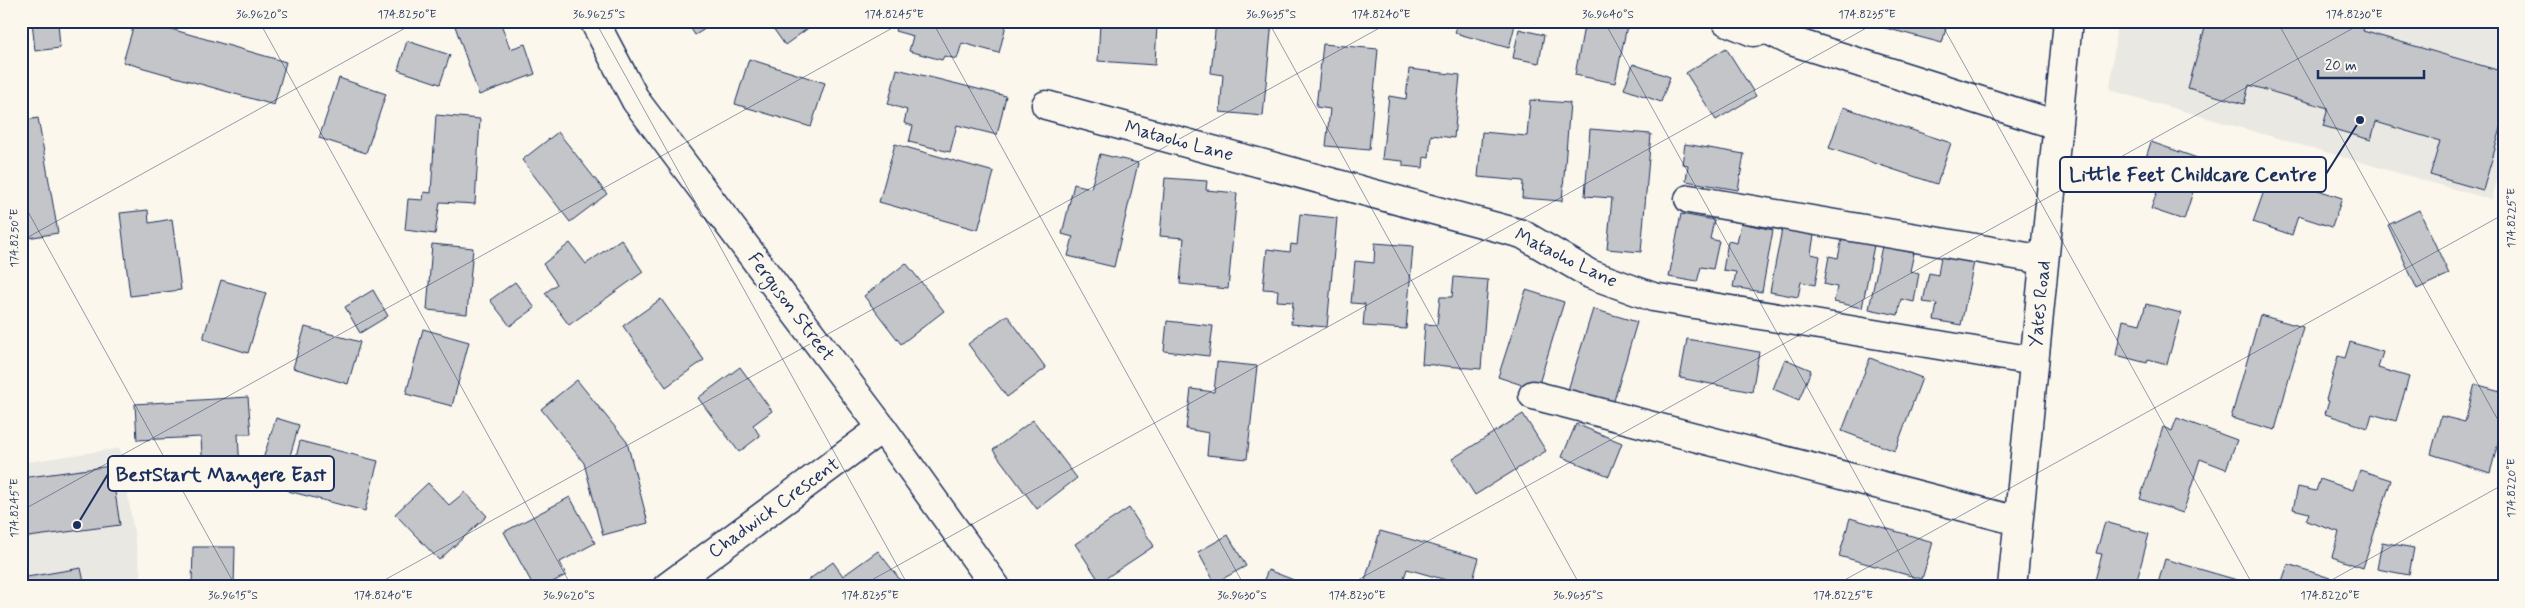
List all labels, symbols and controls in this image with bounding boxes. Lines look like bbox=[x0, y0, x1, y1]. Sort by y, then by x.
text: 36.9620°S bbox=[236, 7, 288, 23]
text: 174.8250°E bbox=[378, 7, 436, 23]
text: 36.9625°S bbox=[573, 7, 626, 23]
text: 174.8245°E bbox=[864, 7, 924, 23]
text: 36.9635°S bbox=[1246, 7, 1296, 23]
text: 174.8240°E bbox=[1351, 7, 1411, 23]
text: 36.9640°S bbox=[1582, 7, 1634, 23]
text: 174.8235°E bbox=[1838, 7, 1896, 23]
text: 174.8230°E bbox=[2325, 7, 2383, 23]
scale bar bbox=[2318, 48, 2424, 80]
text: 20 m bbox=[2325, 56, 2357, 76]
street label: Mataoho Lane bbox=[1122, 114, 1236, 168]
callout: Little Feet Childcare Centre bbox=[2060, 157, 2326, 192]
text: Little Feet Childcare Centre bbox=[2069, 162, 2317, 189]
text: 174.8225°E bbox=[2504, 188, 2520, 248]
text: 174.8250°E bbox=[7, 209, 23, 267]
street label: Mataoho Lane bbox=[1510, 222, 1622, 294]
street label: Ferguson Street bbox=[740, 247, 840, 368]
street label: Yates Road bbox=[2023, 259, 2057, 349]
street label: Chadwick Crescent bbox=[703, 452, 845, 564]
callout: BestStart Mangere East bbox=[108, 456, 334, 491]
text: 174.8220°E bbox=[2504, 458, 2520, 518]
text: BestStart Mangere East bbox=[116, 462, 327, 489]
text: 174.8245°E bbox=[7, 478, 23, 538]
text: 36.9615°S bbox=[208, 588, 258, 604]
text: 174.8240°E bbox=[353, 588, 413, 604]
text: 36.9620°S bbox=[543, 588, 595, 604]
text: 174.8235°E bbox=[841, 588, 899, 604]
text: 36.9630°S bbox=[1217, 588, 1267, 604]
text: 174.8230°E bbox=[1328, 588, 1386, 604]
text: 36.9635°S bbox=[1553, 588, 1603, 604]
text: 174.8225°E bbox=[1813, 588, 1873, 604]
text: 174.8220°E bbox=[2300, 588, 2360, 604]

